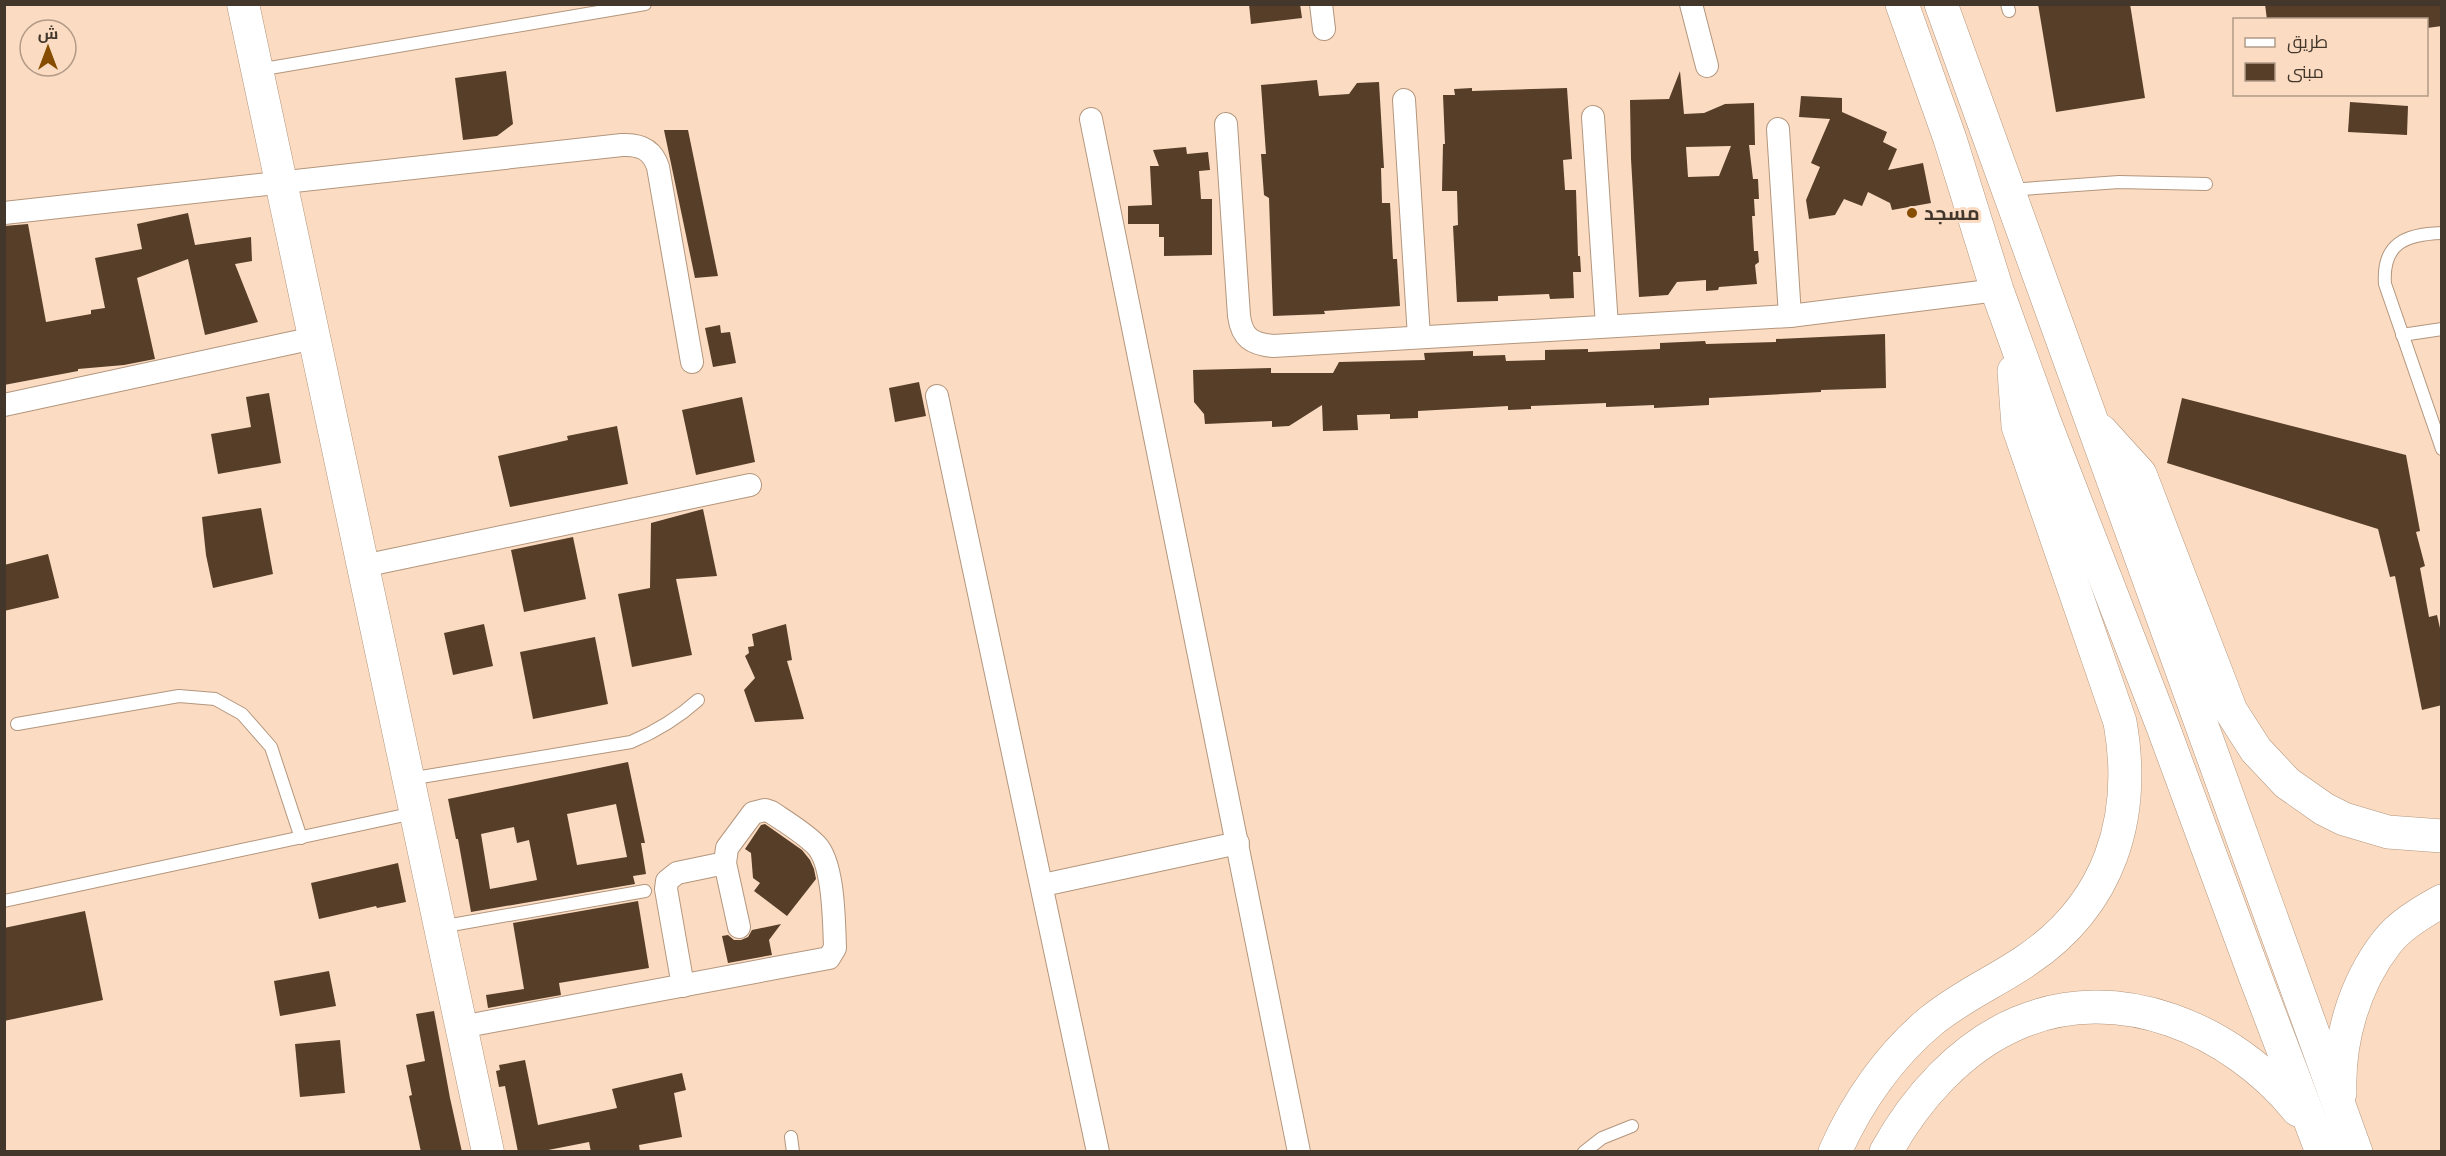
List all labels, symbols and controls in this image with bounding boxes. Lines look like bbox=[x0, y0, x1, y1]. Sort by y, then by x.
north arrow bbox=[18, 18, 78, 78]
legend bbox=[2233, 18, 2428, 96]
text: ش bbox=[38, 25, 58, 43]
text: طريق bbox=[2287, 32, 2328, 54]
text: مبنى bbox=[2287, 62, 2324, 83]
place label: مسجد bbox=[1924, 202, 1980, 225]
marker: مسجد bbox=[1905, 206, 1919, 220]

